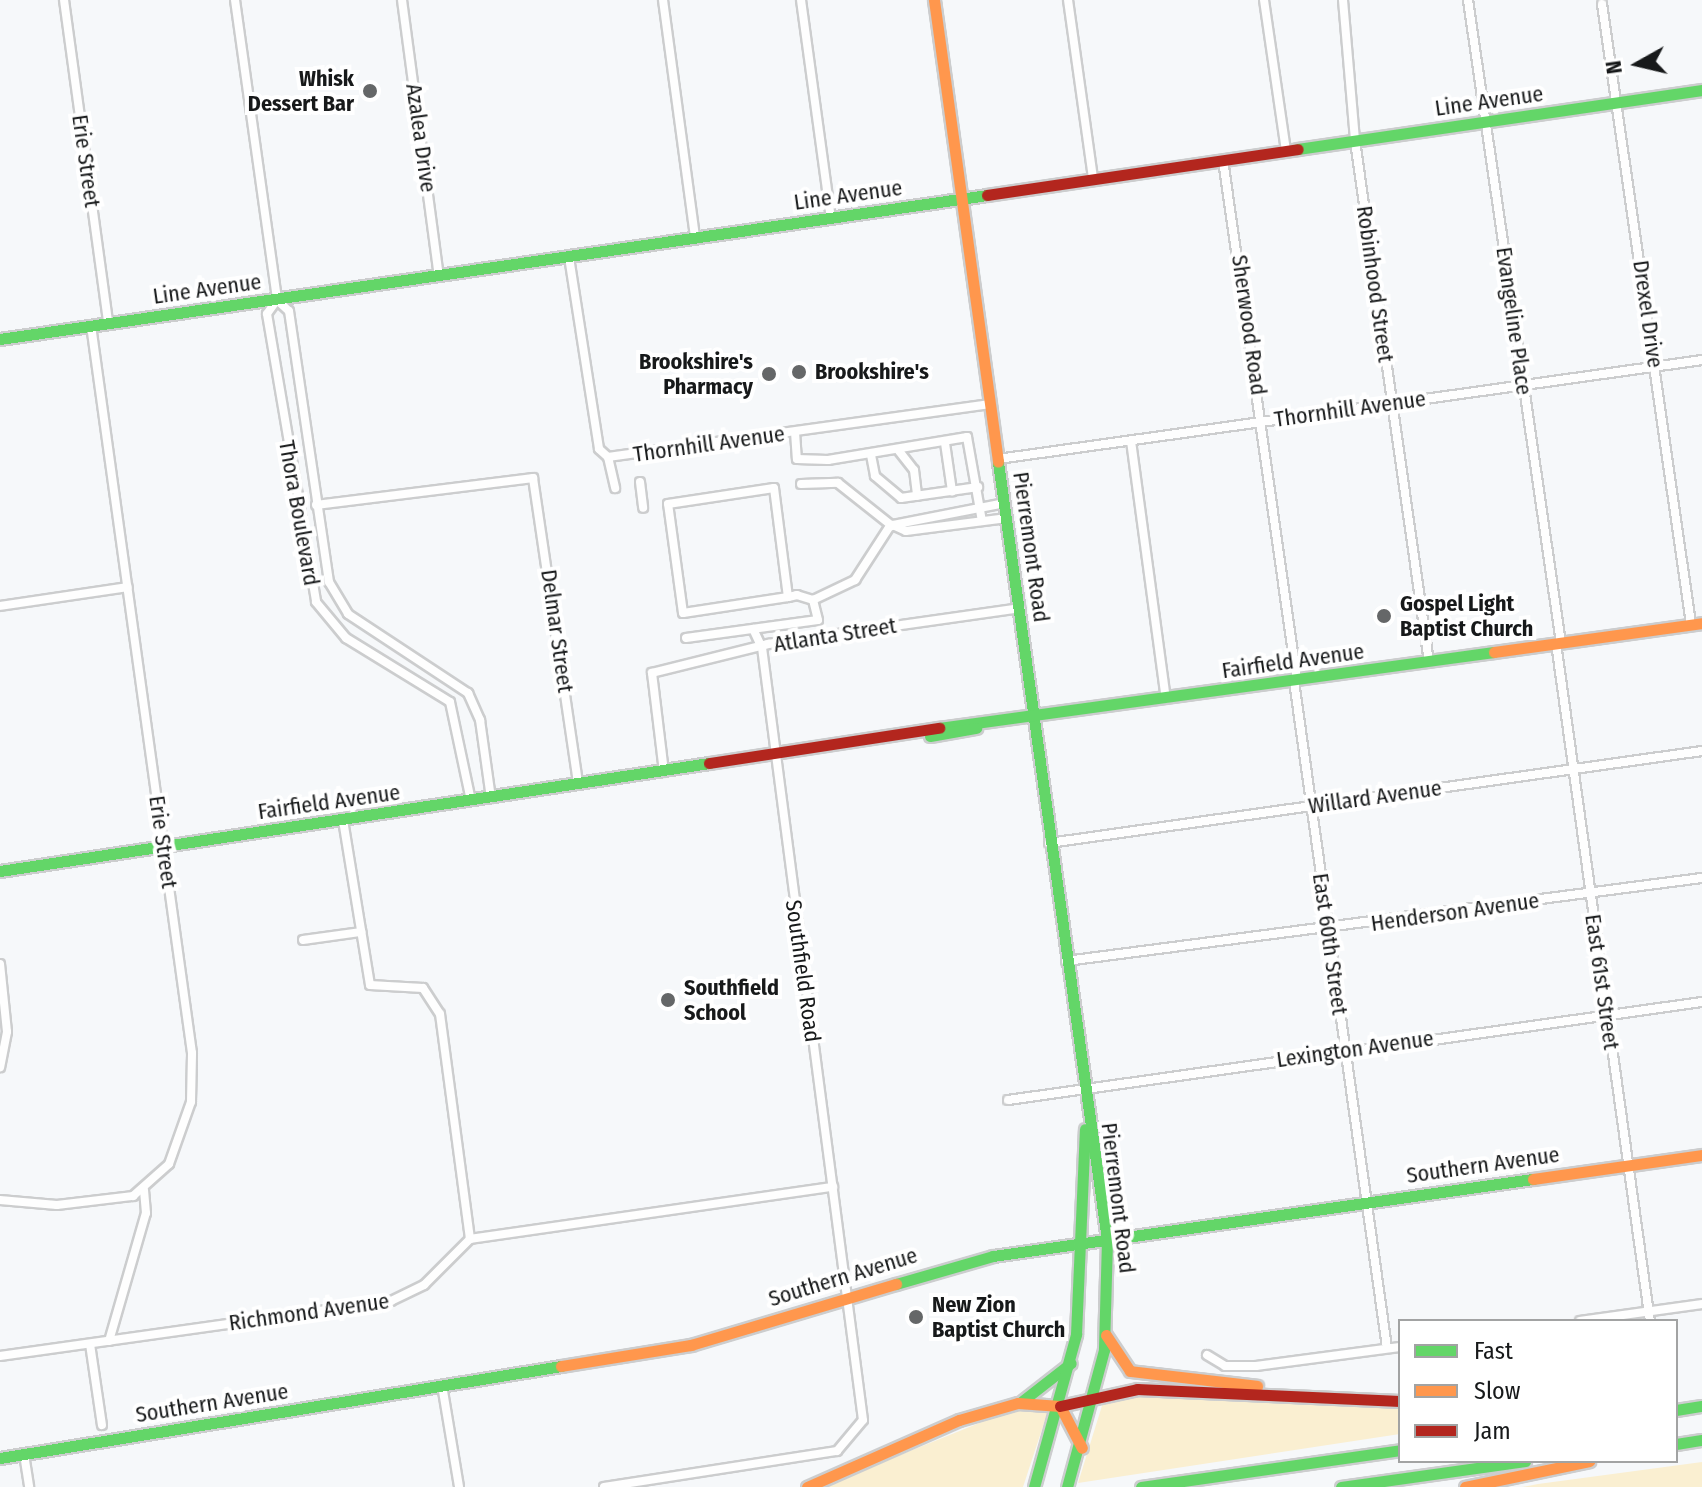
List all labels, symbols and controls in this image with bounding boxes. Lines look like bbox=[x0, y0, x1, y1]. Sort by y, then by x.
north arrow bbox=[1598, 24, 1678, 104]
text: N bbox=[1599, 59, 1628, 76]
place label: Whisk Dessert Bar bbox=[248, 65, 354, 116]
street label: Line Avenue bbox=[1433, 80, 1545, 122]
marker: Whisk Dessert Bar bbox=[361, 82, 379, 100]
street label: Azalea Drive bbox=[400, 82, 442, 194]
street label: Erie Street bbox=[66, 113, 106, 209]
street label: Line Avenue bbox=[792, 174, 904, 216]
street label: Robinhood Street bbox=[1351, 204, 1399, 364]
street label: Evangeline Place bbox=[1491, 245, 1537, 397]
street label: Sherwood Road bbox=[1226, 253, 1272, 397]
street label: Drexel Drive bbox=[1627, 259, 1669, 369]
street label: Line Avenue bbox=[151, 268, 263, 310]
place label: Brookshire's Pharmacy bbox=[639, 348, 753, 400]
place label: Brookshire's bbox=[815, 359, 929, 385]
marker: Brookshire's bbox=[790, 363, 808, 381]
marker: Brookshire's Pharmacy bbox=[760, 365, 778, 383]
street label: Thornhill Avenue bbox=[1273, 385, 1427, 433]
street label: Thornhill Avenue bbox=[632, 420, 786, 468]
street label: Thora Boulevard bbox=[273, 438, 325, 588]
street label: Pierremont Road bbox=[1007, 470, 1055, 624]
street label: Delmar Street bbox=[535, 568, 579, 694]
place label: Gospel Light Baptist Church bbox=[1400, 590, 1533, 642]
marker: Gospel Light Baptist Church bbox=[1375, 607, 1393, 625]
street label: Atlanta Street bbox=[772, 612, 898, 658]
street label: Fairfield Avenue bbox=[1220, 638, 1366, 684]
street label: Willard Avenue bbox=[1307, 775, 1443, 819]
street label: Fairfield Avenue bbox=[256, 779, 402, 825]
street label: Erie Street bbox=[143, 794, 183, 890]
street label: East 60th Street bbox=[1307, 871, 1353, 1017]
street label: Henderson Avenue bbox=[1369, 887, 1541, 937]
street label: Southfield Road bbox=[780, 898, 826, 1044]
street label: East 61st Street bbox=[1579, 912, 1625, 1052]
place label: Southfield School bbox=[684, 974, 779, 1026]
marker: Southfield School bbox=[659, 991, 677, 1009]
street label: Lexington Avenue bbox=[1275, 1025, 1435, 1073]
street label: Pierremont Road bbox=[1096, 1121, 1140, 1275]
street label: Southern Avenue bbox=[1405, 1141, 1561, 1189]
street label: Southern Avenue bbox=[765, 1242, 921, 1312]
street label: Richmond Avenue bbox=[227, 1288, 391, 1336]
place label: New Zion Baptist Church bbox=[932, 1291, 1065, 1342]
marker: New Zion Baptist Church bbox=[907, 1308, 925, 1326]
legend bbox=[1398, 1319, 1678, 1463]
text: Fast bbox=[1474, 1337, 1513, 1365]
text: Slow bbox=[1474, 1377, 1520, 1405]
street label: Southern Avenue bbox=[134, 1378, 290, 1428]
text: Jam bbox=[1474, 1417, 1511, 1445]

